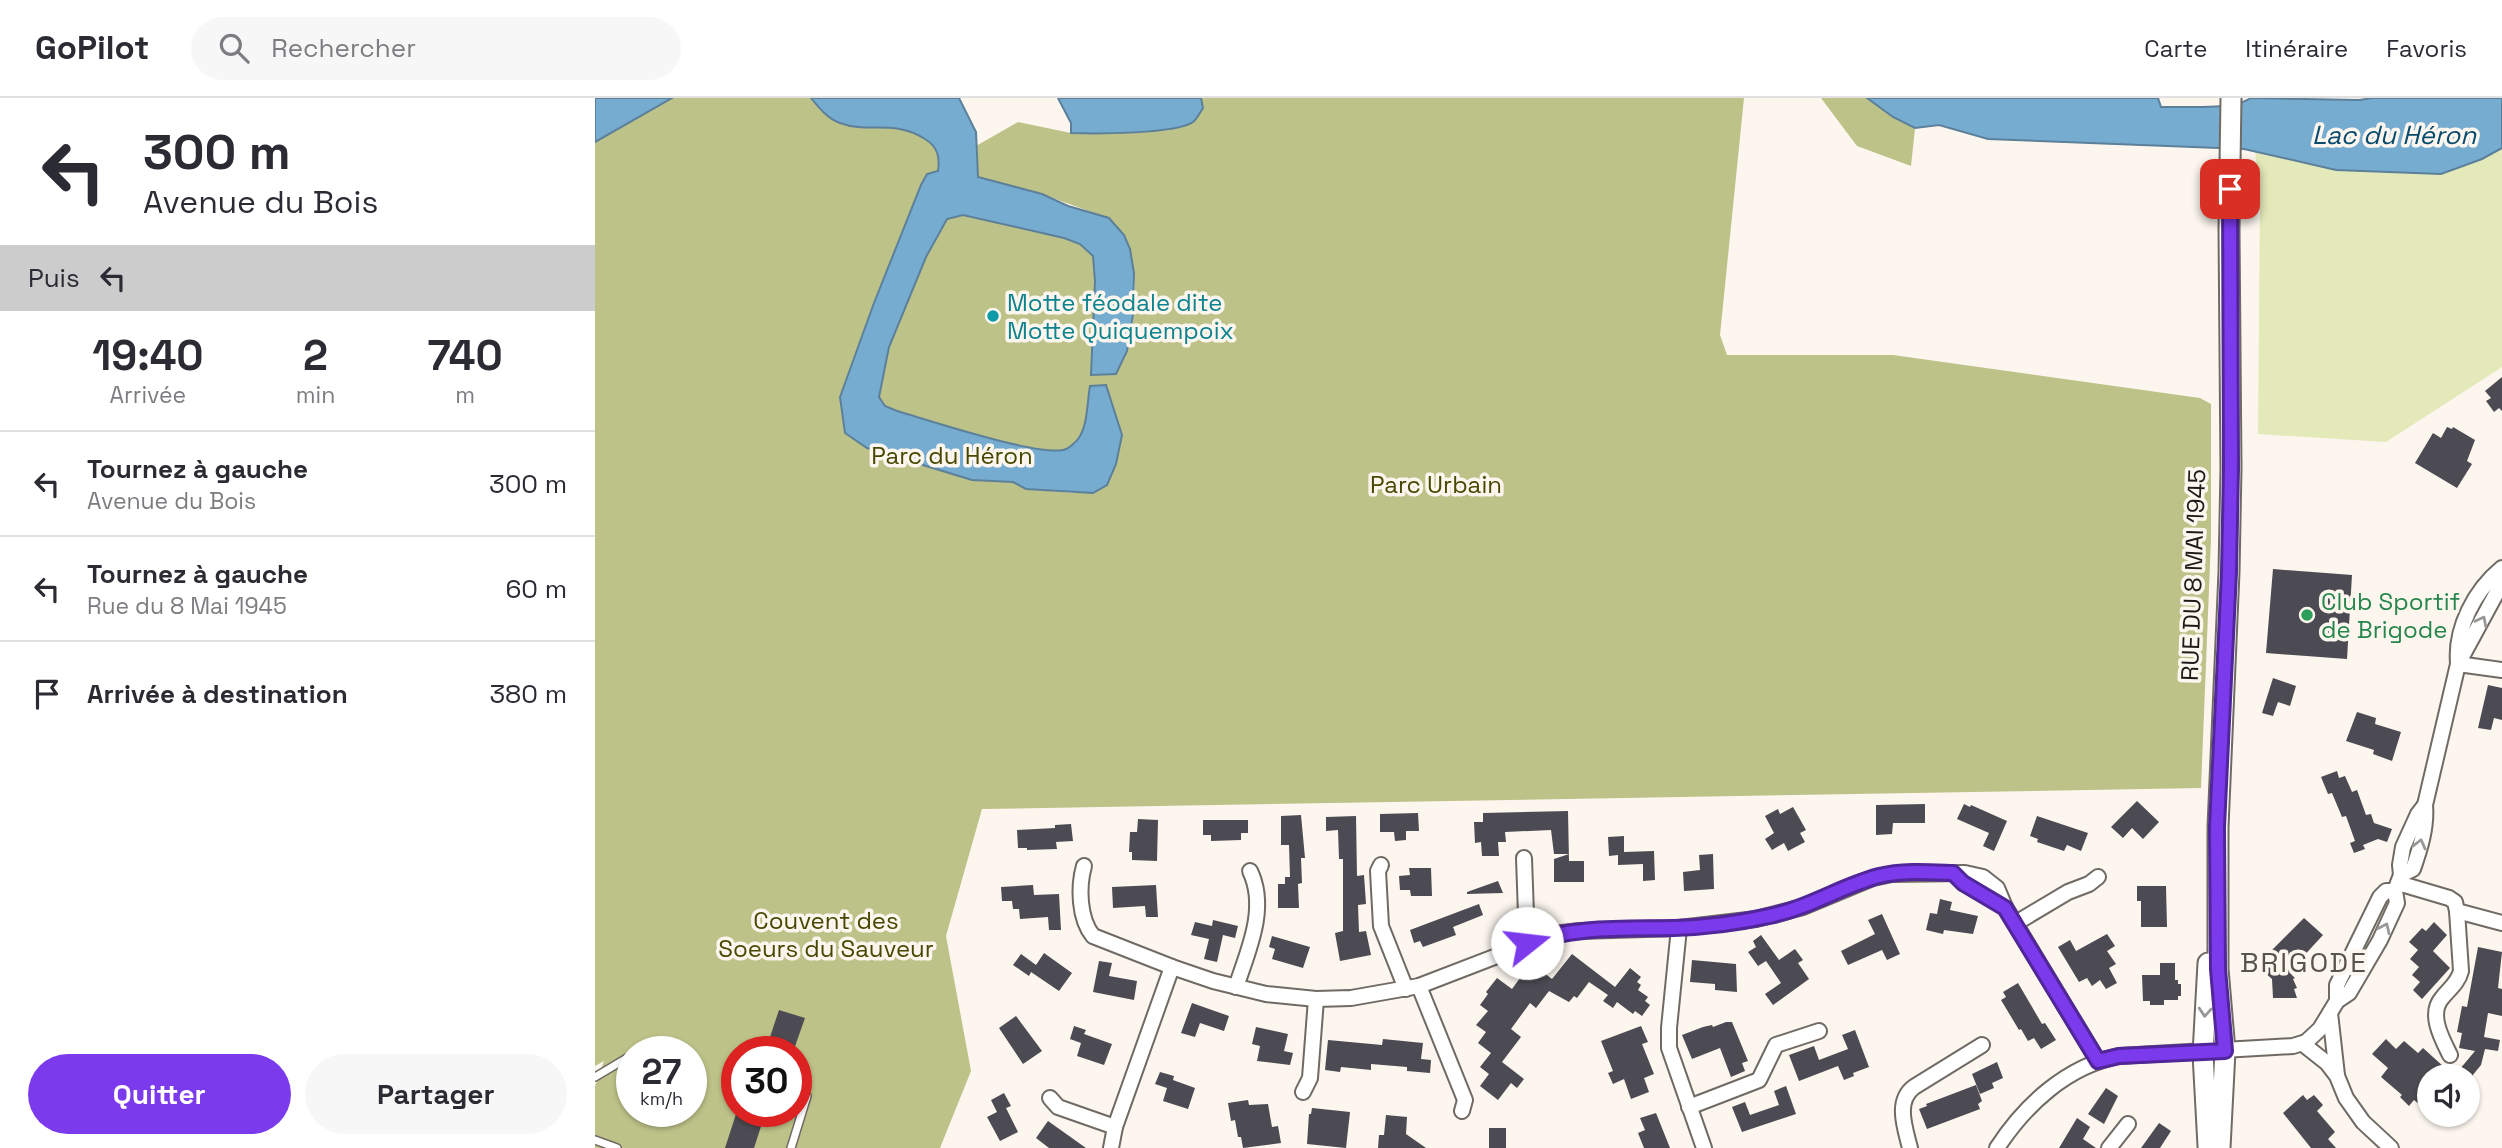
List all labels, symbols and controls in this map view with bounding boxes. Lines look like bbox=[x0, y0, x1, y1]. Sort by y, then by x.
search box bbox=[191, 17, 681, 80]
text: GoPilot bbox=[35, 27, 149, 69]
icon: search bbox=[215, 29, 253, 67]
text: Rechercher bbox=[271, 31, 416, 65]
text: Carte bbox=[2144, 33, 2207, 64]
text: Itinéraire bbox=[2245, 33, 2348, 64]
text: Favoris bbox=[2386, 33, 2467, 64]
water label: Lac du Héron bbox=[2312, 118, 2477, 152]
text: 300 m bbox=[143, 121, 291, 183]
icon: left bbox=[28, 126, 119, 217]
pin bbox=[2200, 159, 2260, 219]
icon: arrive bbox=[2211, 170, 2249, 208]
text: Avenue du Bois bbox=[143, 182, 378, 222]
icon: left bbox=[94, 259, 132, 297]
text: Puis bbox=[28, 261, 80, 295]
place label: Motte féodale dite Motte Quiquempoix bbox=[1007, 287, 1234, 346]
marker: Motte féodale dite Motte Quiquempoix bbox=[985, 308, 1001, 324]
text: 19:40 bbox=[92, 329, 204, 382]
text: 2 bbox=[303, 329, 328, 382]
text: 740 bbox=[428, 329, 503, 382]
text: Arrivée bbox=[110, 380, 186, 410]
text: min bbox=[296, 380, 335, 410]
text: m bbox=[455, 380, 475, 410]
park label: Parc du Héron bbox=[871, 440, 1033, 471]
text: Tournez à gauche bbox=[87, 452, 308, 486]
icon: left bbox=[28, 465, 66, 503]
text: 300 m bbox=[489, 467, 567, 501]
park label: Parc Urbain bbox=[1370, 469, 1502, 500]
street label: RUE DU 8 MAI 1945 bbox=[2174, 469, 2212, 681]
text: Avenue du Bois bbox=[87, 486, 256, 516]
text: Tournez à gauche bbox=[87, 557, 308, 591]
icon: left bbox=[28, 570, 66, 608]
text: 60 m bbox=[505, 572, 567, 606]
place label: Club Sportif de Brigode bbox=[2321, 586, 2460, 645]
text: Rue du 8 Mai 1945 bbox=[87, 591, 287, 621]
marker: Club Sportif de Brigode bbox=[2299, 607, 2315, 623]
one-way arrow bbox=[2473, 616, 2487, 628]
icon: arrive bbox=[28, 675, 66, 713]
text: Arrivée à destination bbox=[87, 677, 348, 711]
text: 380 m bbox=[489, 677, 567, 711]
one-way arrow bbox=[2412, 838, 2426, 850]
park label: Couvent des Soeurs du Sauveur bbox=[718, 905, 934, 964]
position arrow bbox=[1490, 906, 1564, 980]
one-way arrow bbox=[2377, 923, 2391, 935]
district label: BRIGODE bbox=[2240, 944, 2368, 980]
one-way arrow bbox=[2198, 1007, 2213, 1018]
speed limit sign: 30 bbox=[721, 1036, 812, 1127]
text: 27 bbox=[642, 1050, 681, 1094]
button: Quitter bbox=[28, 1054, 291, 1134]
button: Partager bbox=[305, 1054, 567, 1134]
map controls bbox=[2417, 1064, 2480, 1127]
button: sound bbox=[2417, 1064, 2480, 1127]
text: km/h bbox=[640, 1087, 683, 1110]

